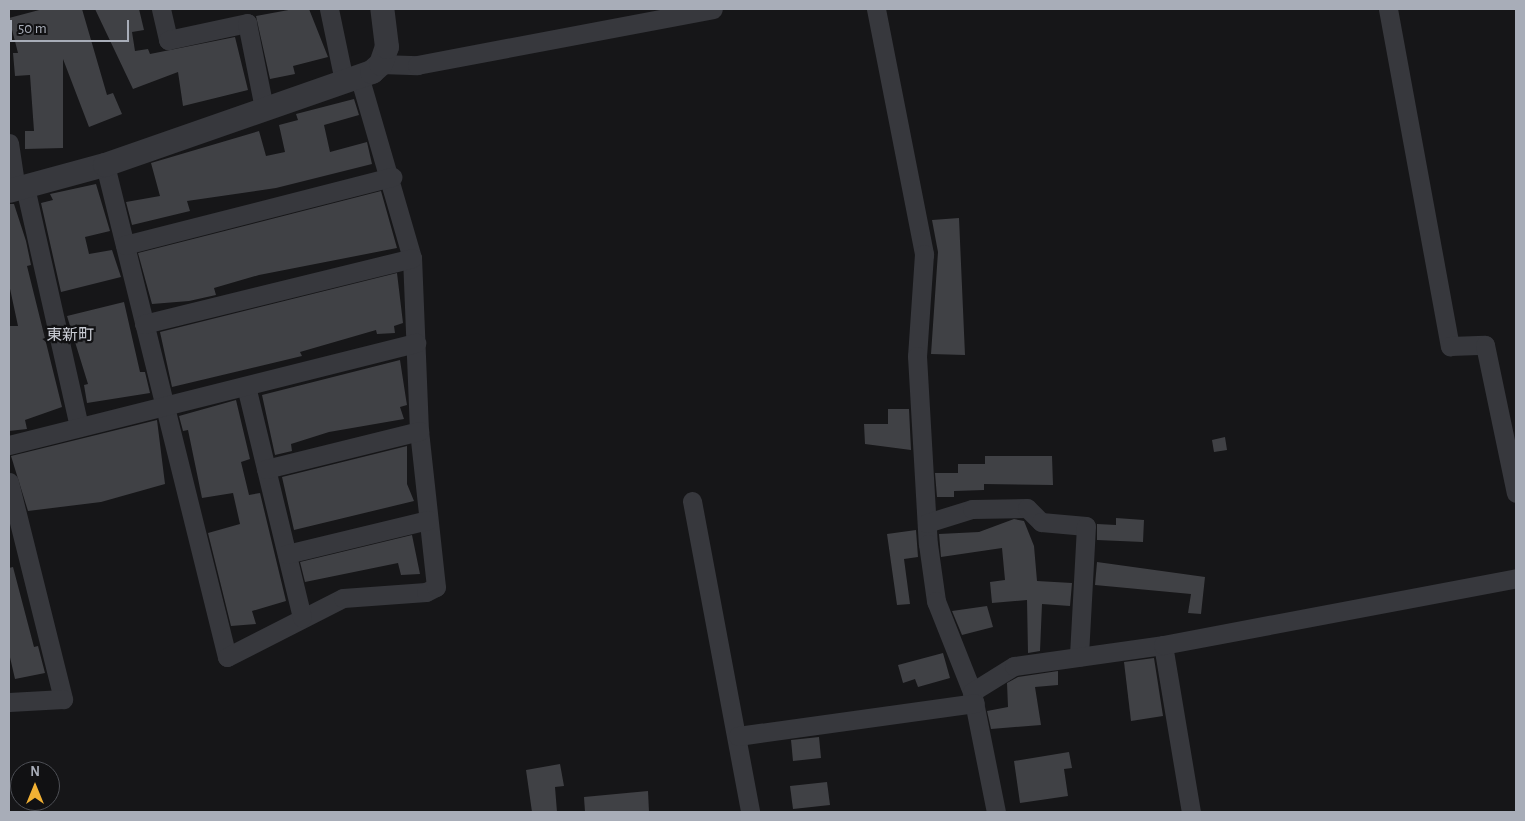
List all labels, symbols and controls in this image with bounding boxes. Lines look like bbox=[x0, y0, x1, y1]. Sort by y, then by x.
scale bar bbox=[12, 10, 131, 42]
text: 50 m bbox=[18, 21, 47, 36]
district label: 東新町 bbox=[46, 325, 94, 345]
north arrow bbox=[10, 761, 60, 811]
text: N bbox=[30, 765, 40, 779]

